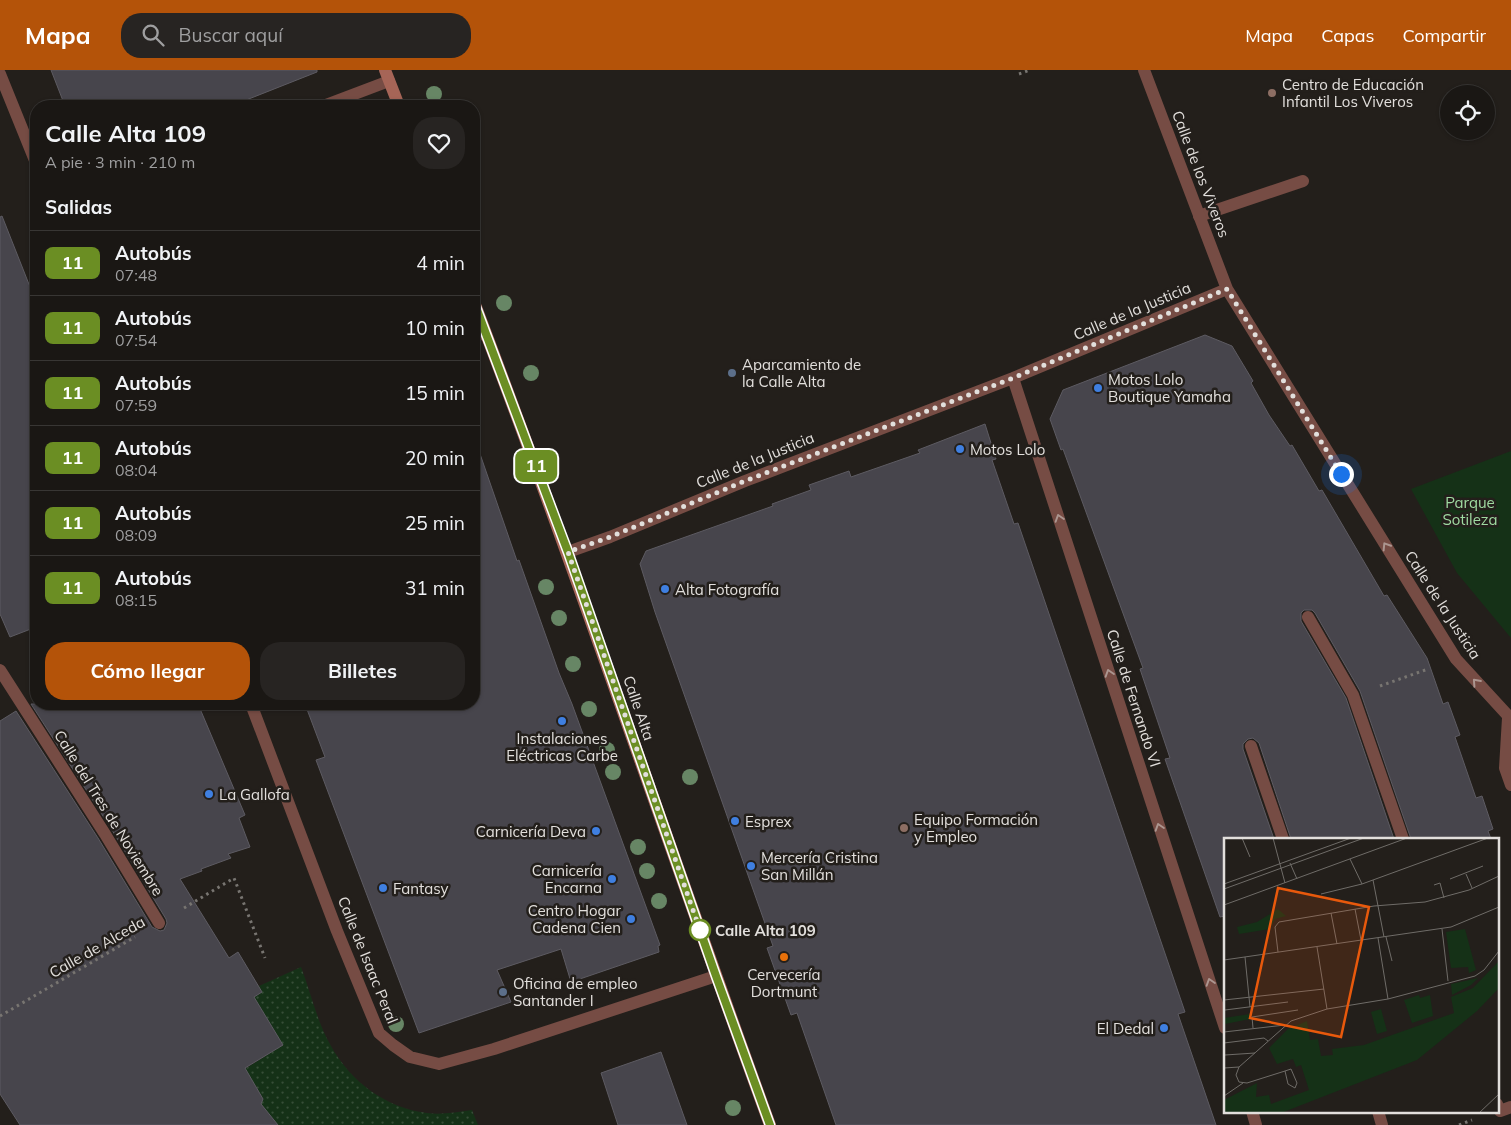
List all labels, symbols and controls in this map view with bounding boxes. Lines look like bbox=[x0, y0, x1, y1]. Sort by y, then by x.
search box bbox=[121, 13, 471, 58]
text: Mapa bbox=[25, 20, 91, 50]
icon: search bbox=[139, 21, 167, 49]
text: Buscar aquí bbox=[179, 23, 283, 47]
text: Mapa bbox=[1245, 24, 1293, 47]
text: Capas bbox=[1321, 24, 1375, 47]
text: Compartir bbox=[1403, 24, 1486, 47]
place label: Centro de Educación Infantil Los Viveros bbox=[1282, 75, 1424, 111]
map controls bbox=[1440, 85, 1495, 140]
button: locate bbox=[1440, 85, 1495, 140]
marker: Centro de Educación Infantil Los Viveros bbox=[1266, 87, 1278, 99]
street label: Calle de los Viveros bbox=[1168, 108, 1234, 240]
button: heart bbox=[413, 117, 465, 169]
text: Calle Alta 109 bbox=[45, 118, 206, 148]
text: A pie · 3 min · 210 m bbox=[45, 152, 195, 172]
text: Salidas bbox=[45, 195, 112, 219]
text: Autobús bbox=[115, 241, 192, 265]
text: 11 bbox=[62, 251, 83, 274]
text: 4 min bbox=[416, 251, 465, 275]
text: 07:48 bbox=[115, 265, 157, 285]
street label: Calle de la Justicia bbox=[1070, 278, 1194, 344]
text: Autobús bbox=[115, 306, 192, 330]
text: 11 bbox=[62, 316, 83, 339]
text: 10 min bbox=[405, 316, 465, 340]
text: 07:54 bbox=[115, 330, 157, 350]
place label: Aparcamiento de la Calle Alta bbox=[742, 355, 861, 391]
marker: Aparcamiento de la Calle Alta bbox=[726, 367, 738, 379]
place label: Motos Lolo Boutique Yamaha bbox=[1108, 370, 1231, 406]
text: Autobús bbox=[115, 371, 192, 395]
text: 11 bbox=[62, 381, 83, 404]
text: 15 min bbox=[405, 381, 465, 405]
marker: Motos Lolo Boutique Yamaha bbox=[1092, 382, 1104, 394]
text: 07:59 bbox=[115, 395, 157, 415]
street label: Calle de la Justicia bbox=[693, 428, 817, 492]
text: Autobús bbox=[115, 436, 192, 460]
place label: Motos Lolo bbox=[970, 440, 1045, 459]
marker: Motos Lolo bbox=[954, 443, 966, 455]
text: 11 bbox=[62, 446, 83, 469]
text: 20 min bbox=[405, 446, 465, 470]
line badge: 11 bbox=[514, 450, 558, 482]
text: 11 bbox=[525, 454, 547, 477]
text: 08:04 bbox=[115, 460, 157, 480]
your location bbox=[1329, 462, 1354, 487]
park label: Parque Sotileza bbox=[1442, 493, 1498, 529]
text: Autobús bbox=[115, 501, 192, 525]
text: 11 bbox=[62, 511, 83, 534]
text: 25 min bbox=[405, 511, 465, 535]
one-way arrow bbox=[1054, 514, 1064, 523]
text: 08:09 bbox=[115, 525, 157, 545]
one-way arrow bbox=[1383, 543, 1392, 552]
street label: Calle de la Justicia bbox=[1401, 547, 1485, 663]
text: Autobús bbox=[115, 566, 192, 590]
text: 11 bbox=[62, 576, 83, 599]
text: 31 min bbox=[405, 576, 465, 600]
place label: Alta Fotografía bbox=[675, 580, 779, 599]
marker: Alta Fotografía bbox=[659, 583, 671, 595]
text: 08:15 bbox=[115, 590, 157, 610]
street label: Calle de Fernando VI bbox=[1103, 627, 1165, 769]
button: Cómo llegar bbox=[45, 642, 250, 700]
button: Billetes bbox=[260, 642, 465, 700]
one-way arrow bbox=[1105, 669, 1115, 677]
street label: Calle Alta bbox=[619, 673, 659, 743]
one-way arrow bbox=[1473, 678, 1482, 687]
marker: Instalaciones Eléctricas Carbe bbox=[556, 715, 568, 727]
street label: Calle del Tres de Noviembre bbox=[50, 727, 168, 899]
place label: Instalaciones Eléctricas Carbe bbox=[506, 729, 618, 765]
place label: La Gallofa bbox=[219, 785, 290, 804]
marker: La Gallofa bbox=[203, 788, 215, 800]
place label: Equipo Formación y Empleo bbox=[914, 810, 1038, 846]
place label: Esprex bbox=[745, 812, 792, 831]
marker: Esprex bbox=[729, 815, 741, 827]
place label: Carnicería Deva bbox=[476, 822, 586, 841]
marker: Equipo Formación y Empleo bbox=[898, 822, 910, 834]
one-way arrow bbox=[1155, 823, 1165, 832]
marker: Carnicería Deva bbox=[590, 825, 602, 837]
inset map bbox=[1224, 838, 1498, 1112]
place label: Mercería Cristina San Millán bbox=[761, 848, 878, 884]
marker: Mercería Cristina San Millán bbox=[745, 860, 757, 872]
place label: Carnicería Encarna bbox=[532, 861, 602, 897]
marker: Carnicería Encarna bbox=[606, 873, 618, 885]
place label: Fantasy bbox=[393, 879, 448, 898]
marker: Fantasy bbox=[377, 882, 389, 894]
street label: Calle de Isaac Peral bbox=[334, 894, 402, 1026]
place label: Centro Hogar Cadena Cien bbox=[528, 901, 622, 937]
street label: Calle de Alceda bbox=[46, 912, 148, 982]
marker: Centro Hogar Cadena Cien bbox=[625, 913, 637, 925]
marker: Calle Alta 109 bbox=[689, 919, 711, 941]
place label: Calle Alta 109 bbox=[715, 921, 816, 940]
marker: Cervecería Dortmunt bbox=[778, 951, 790, 963]
place label: Cervecería Dortmunt bbox=[747, 965, 821, 1001]
place label: Oficina de empleo Santander I bbox=[513, 974, 638, 1010]
one-way arrow bbox=[1205, 978, 1215, 986]
marker: Oficina de empleo Santander I bbox=[497, 986, 509, 998]
place label: El Dedal bbox=[1097, 1019, 1154, 1038]
marker: El Dedal bbox=[1158, 1022, 1170, 1034]

